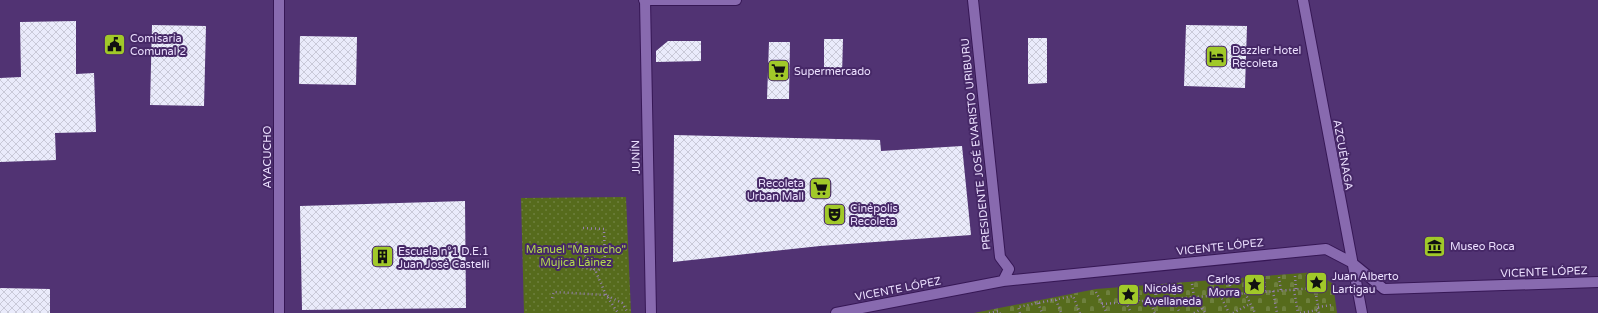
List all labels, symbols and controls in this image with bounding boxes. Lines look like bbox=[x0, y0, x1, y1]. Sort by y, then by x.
public building icon: Comisaría Comunal 2 bbox=[102, 31, 128, 57]
place label: Comisaría Comunal 2 bbox=[130, 32, 186, 58]
street label: PRESIDENTE JOSÉ EVARISTO URIBURU bbox=[957, 37, 994, 251]
hotel icon: Dazzler Hotel Recoleta bbox=[1203, 43, 1229, 69]
place label: Dazzler Hotel Recoleta bbox=[1232, 44, 1301, 70]
supermarket icon: Supermercado bbox=[766, 58, 792, 84]
place label: Supermercado bbox=[794, 65, 871, 78]
street label: AZCUÉNAGA bbox=[1330, 118, 1357, 191]
street label: AYACUCHO bbox=[261, 126, 274, 188]
street label: JUNÍN bbox=[628, 140, 643, 174]
supermarket icon: Recoleta Urban Mall bbox=[807, 176, 833, 202]
place label: Recoleta Urban Mall bbox=[747, 177, 804, 203]
theatre icon: Cinépolis Recoleta bbox=[821, 201, 847, 227]
place label: Cinépolis Recoleta bbox=[850, 202, 898, 228]
museum icon: Museo Roca bbox=[1421, 233, 1447, 259]
street label: VICENTE LÓPEZ bbox=[1176, 235, 1264, 258]
place label: Museo Roca bbox=[1450, 240, 1515, 253]
park label: Manuel "Manucho" Mujica Láinez bbox=[526, 243, 626, 269]
building icon: Escuela n°1 D.E.1 Juan José Castelli bbox=[370, 244, 396, 270]
place label: Escuela n°1 D.E.1 Juan José Castelli bbox=[398, 245, 489, 271]
street label: VICENTE LÓPEZ bbox=[1500, 263, 1588, 280]
place icon: Juan Alberto Lartigau bbox=[1304, 269, 1330, 295]
place label: Juan Alberto Lartigau bbox=[1332, 270, 1399, 296]
place icon: Carlos Morra bbox=[1242, 272, 1268, 298]
street label: VICENTE LÓPEZ bbox=[854, 273, 942, 304]
place label: Carlos Morra bbox=[1207, 273, 1240, 299]
place icon: Nicolás Avellaneda bbox=[1116, 281, 1142, 307]
place label: Nicolás Avellaneda bbox=[1144, 282, 1202, 308]

